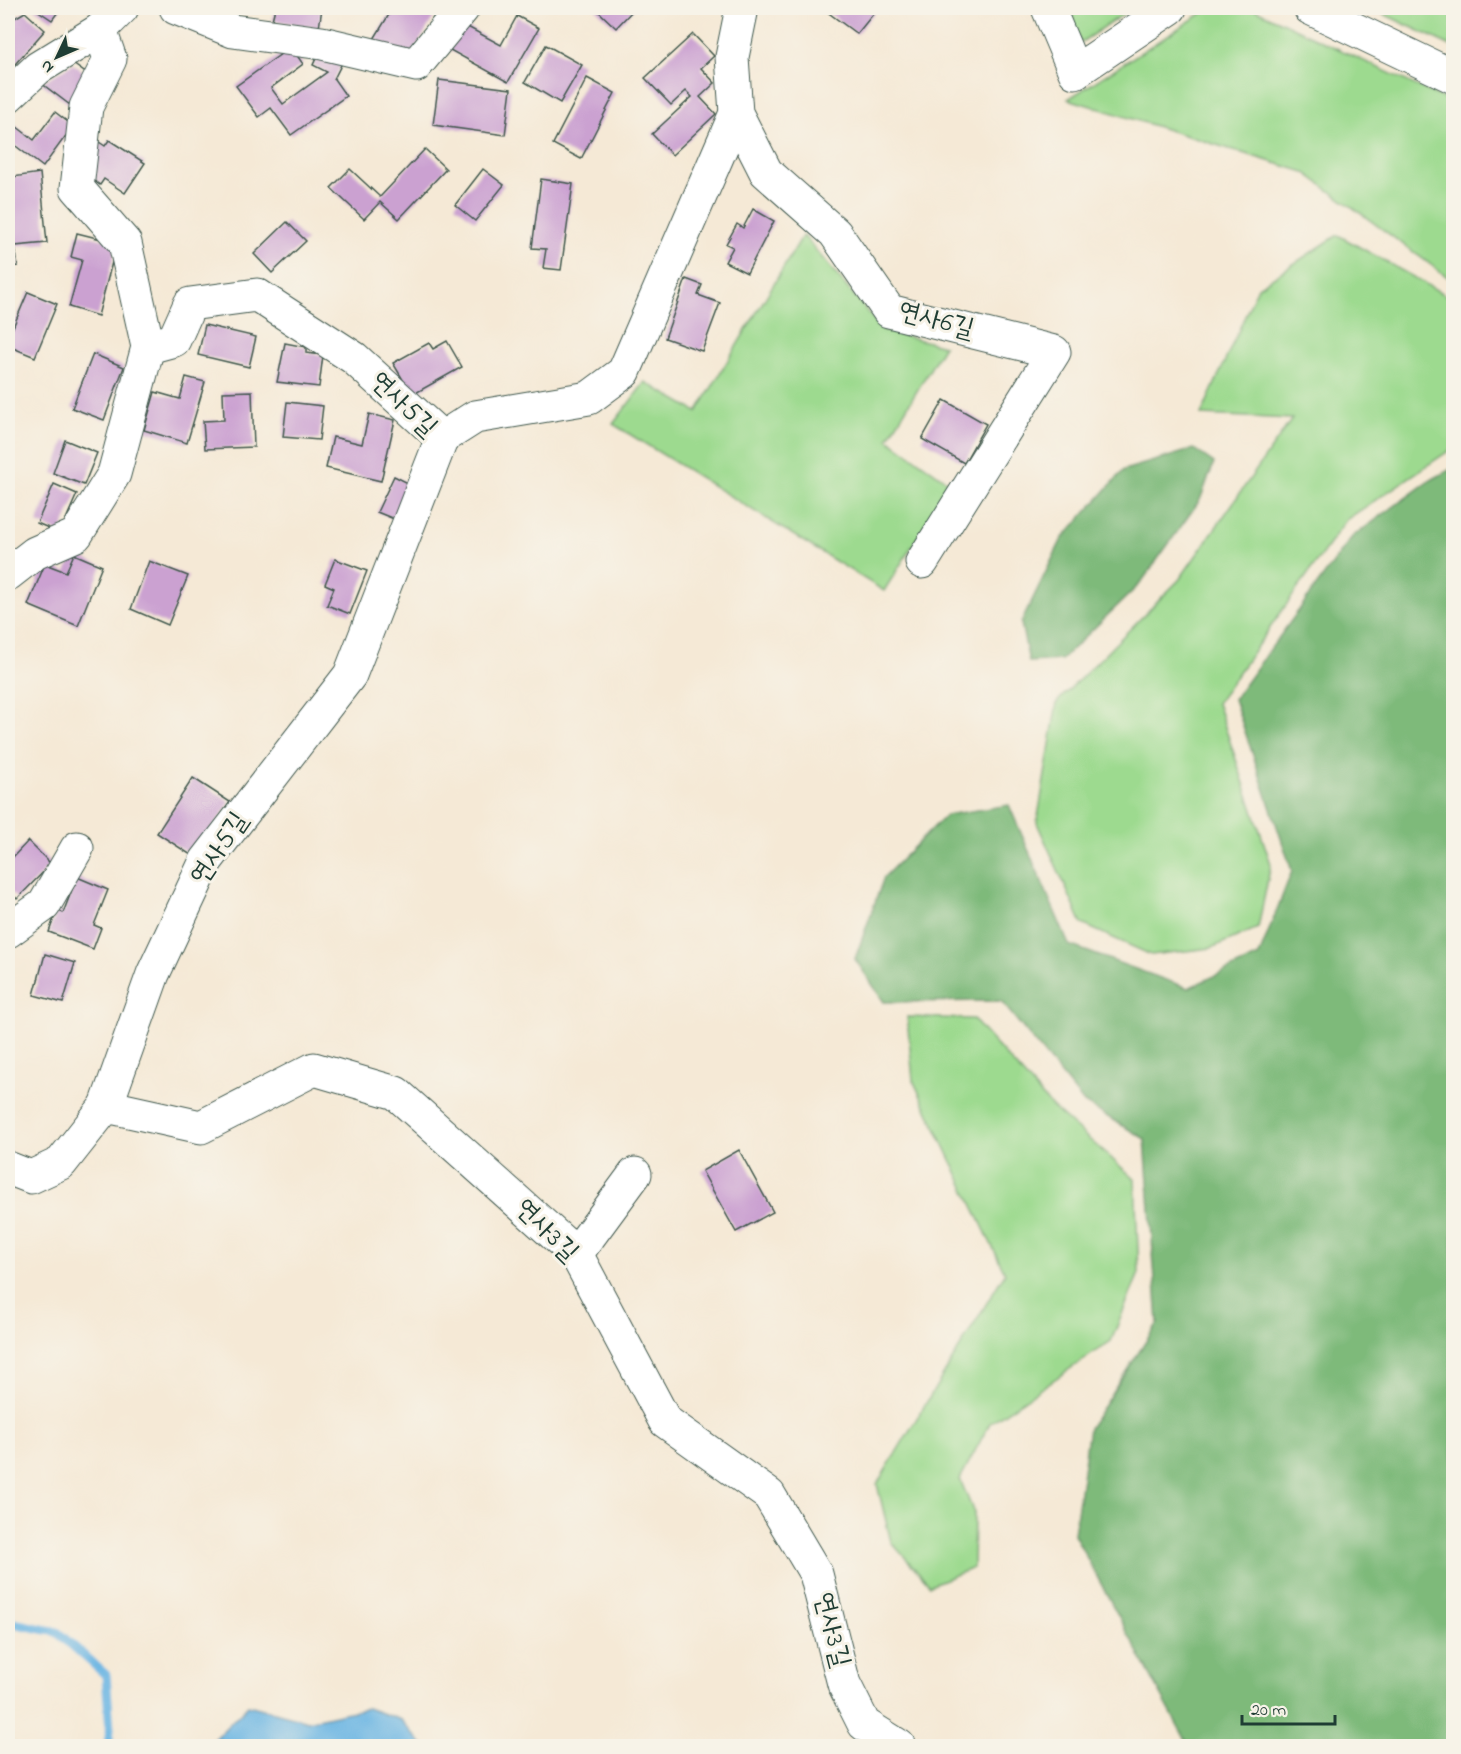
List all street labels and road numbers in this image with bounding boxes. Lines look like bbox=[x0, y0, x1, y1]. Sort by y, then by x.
street label: 연사6길 bbox=[894, 292, 979, 350]
street label: 연사5길 bbox=[360, 363, 446, 447]
street label: 연사5길 bbox=[181, 804, 259, 893]
street label: 연사3길 bbox=[505, 1190, 587, 1272]
street label: 연사3길 bbox=[803, 1588, 859, 1672]

